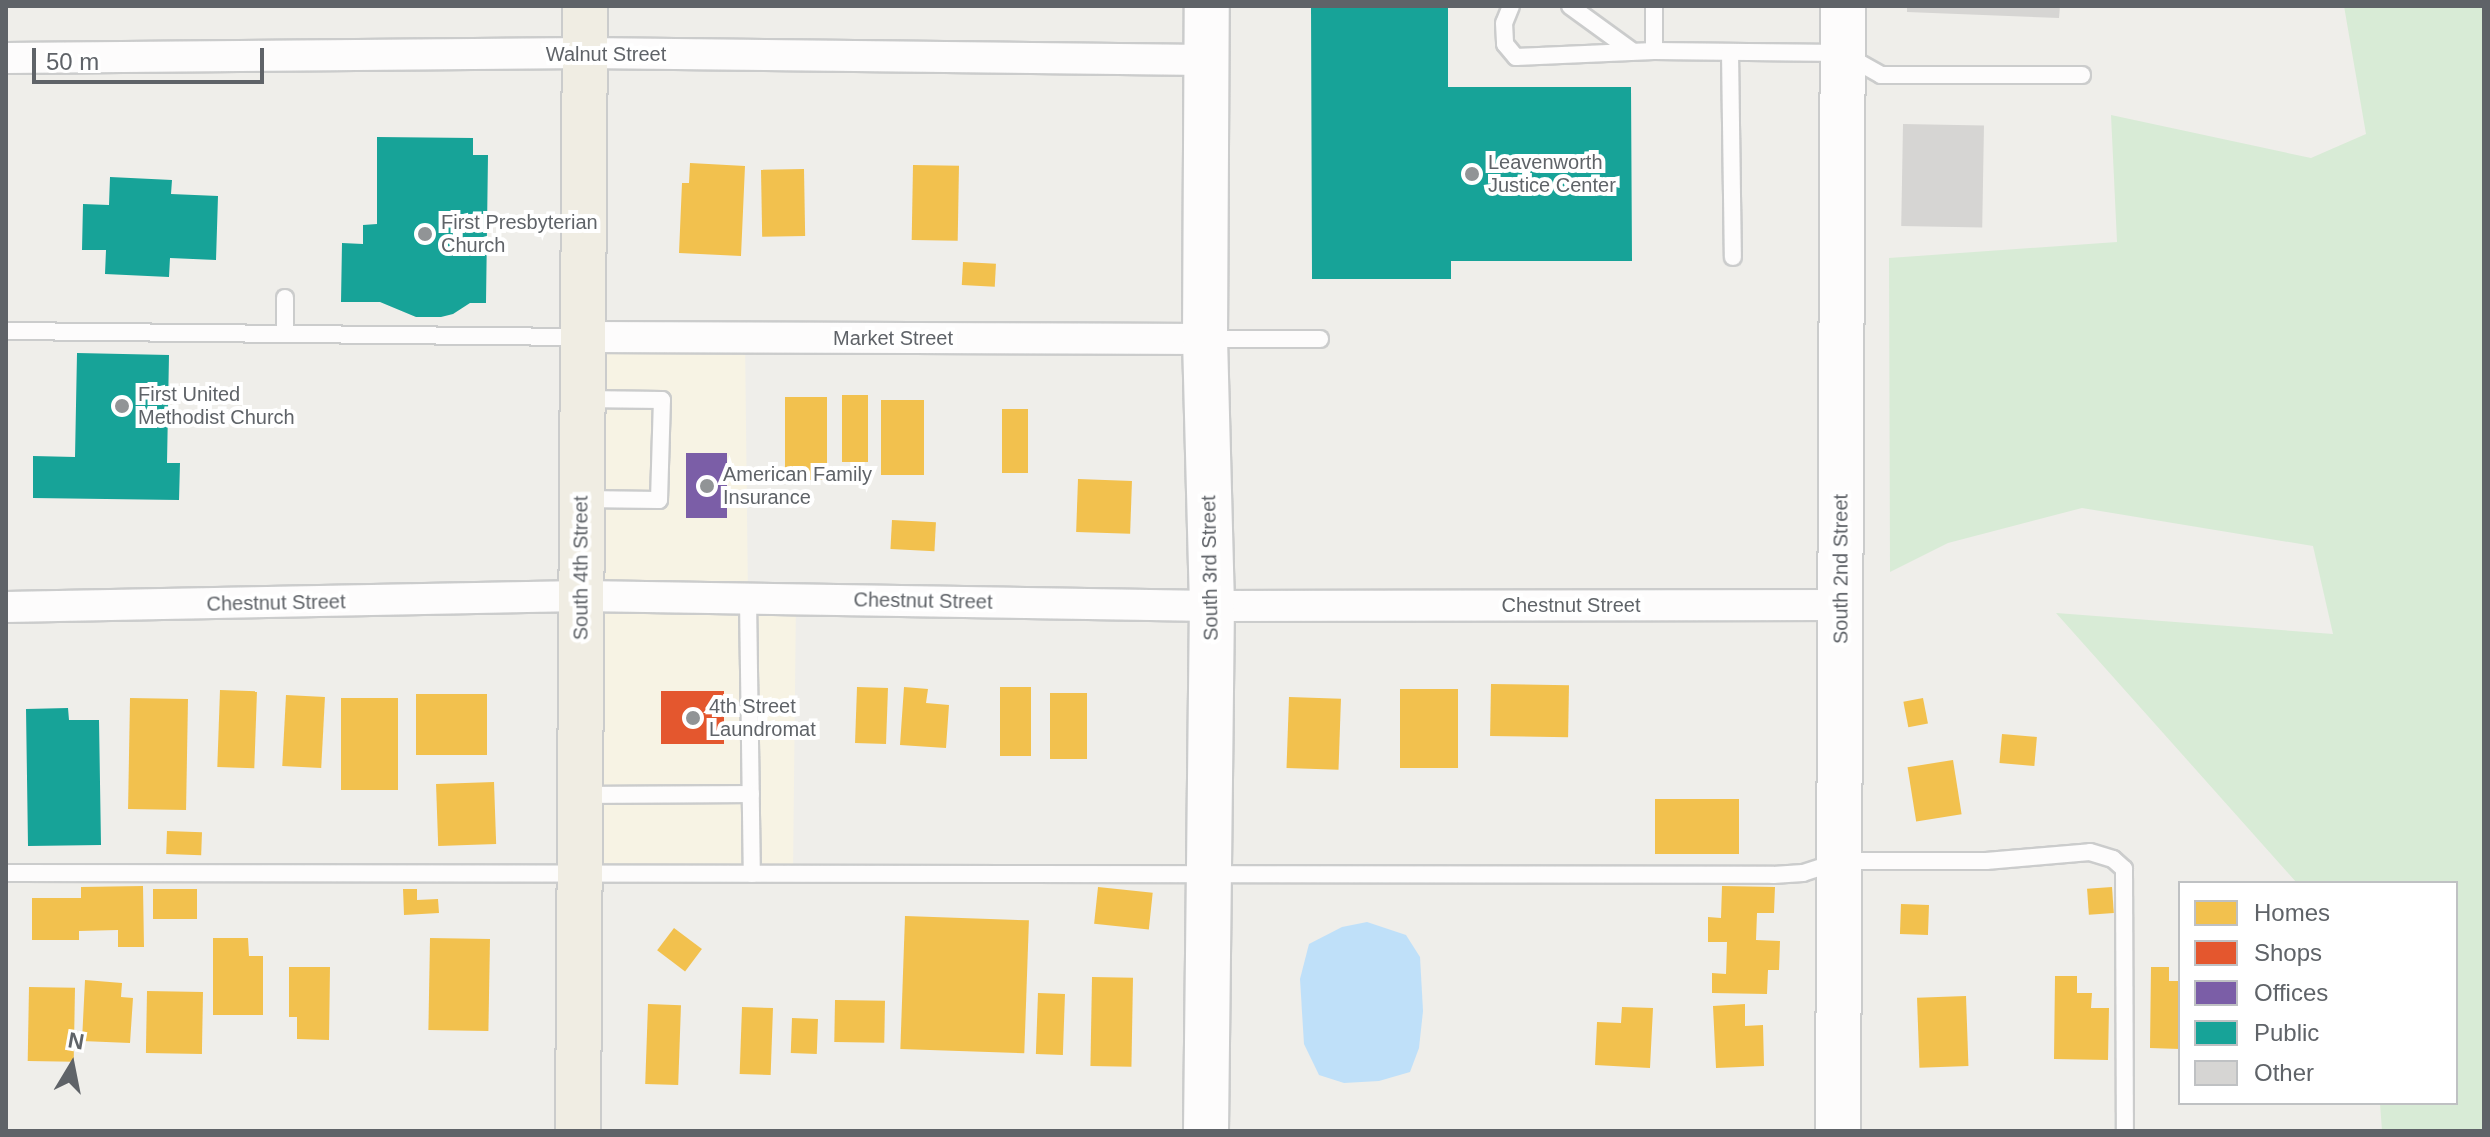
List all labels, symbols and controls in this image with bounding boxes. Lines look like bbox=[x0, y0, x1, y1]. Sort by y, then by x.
scale bar bbox=[36, 32, 268, 82]
street label: Walnut Street bbox=[546, 42, 666, 66]
text: 50 m bbox=[46, 48, 99, 75]
place label: Leavenworth Justice Center bbox=[1488, 150, 1616, 197]
marker: Leavenworth Justice Center bbox=[1463, 165, 1481, 183]
place label: First Presbyterian Church bbox=[441, 210, 598, 257]
marker: First Presbyterian Church bbox=[416, 225, 434, 243]
street label: Market Street bbox=[833, 326, 953, 350]
place label: First United Methodist Church bbox=[138, 382, 295, 429]
marker: First United Methodist Church bbox=[113, 397, 131, 415]
place label: American Family Insurance bbox=[723, 462, 872, 509]
marker: American Family Insurance bbox=[698, 477, 716, 495]
street label: South 2nd Street bbox=[1829, 494, 1853, 644]
street label: South 3rd Street bbox=[1197, 495, 1223, 641]
street label: South 4th Street bbox=[569, 496, 593, 640]
street label: Chestnut Street bbox=[853, 588, 993, 614]
street label: Chestnut Street bbox=[206, 590, 346, 616]
street label: Chestnut Street bbox=[1502, 593, 1640, 617]
place label: 4th Street Laundromat bbox=[709, 694, 816, 741]
marker: 4th Street Laundromat bbox=[684, 709, 702, 727]
legend bbox=[2178, 881, 2458, 1105]
text: Homes bbox=[2254, 899, 2330, 926]
text: Shops bbox=[2254, 939, 2322, 966]
text: Offices bbox=[2254, 979, 2328, 1006]
text: Public bbox=[2254, 1019, 2319, 1046]
north arrow bbox=[32, 1025, 112, 1105]
text: N bbox=[66, 1027, 86, 1055]
text: Other bbox=[2254, 1059, 2314, 1086]

